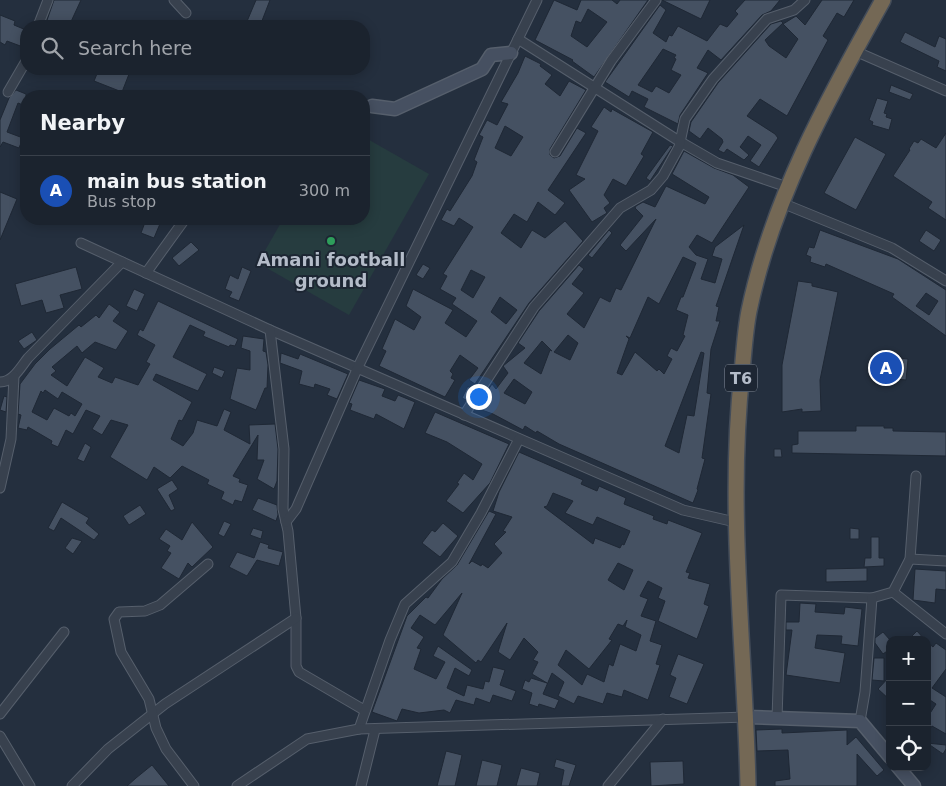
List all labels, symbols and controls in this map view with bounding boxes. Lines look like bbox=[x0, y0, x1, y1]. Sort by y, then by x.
search box bbox=[20, 20, 370, 75]
icon: search bbox=[38, 34, 66, 62]
text: Search here bbox=[78, 37, 192, 59]
text: Nearby bbox=[40, 111, 125, 135]
text: main bus station bbox=[87, 170, 267, 192]
text: A bbox=[50, 181, 62, 200]
text: 300 m bbox=[299, 181, 350, 200]
text: Bus stop bbox=[87, 192, 156, 211]
marker: Amani football ground bbox=[325, 235, 337, 247]
place label: Amani football ground bbox=[257, 249, 405, 291]
pin: A bbox=[870, 349, 902, 387]
road number: T6 bbox=[725, 364, 757, 392]
your location bbox=[466, 384, 492, 410]
map controls bbox=[886, 636, 931, 771]
button: + bbox=[886, 636, 931, 681]
button: − bbox=[886, 681, 931, 726]
button: locate bbox=[886, 726, 931, 771]

